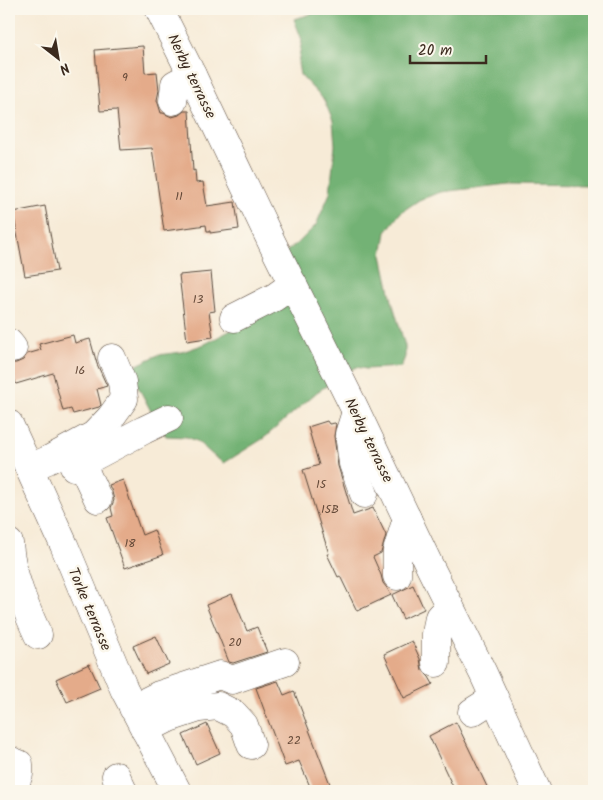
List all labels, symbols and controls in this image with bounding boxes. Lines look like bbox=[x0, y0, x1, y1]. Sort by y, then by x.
street label: Nerby terrasse bbox=[160, 30, 222, 123]
north arrow bbox=[32, 32, 82, 82]
scale bar bbox=[410, 32, 487, 64]
text: 20 m bbox=[418, 39, 452, 63]
text: N bbox=[55, 57, 74, 80]
house number: 9 bbox=[122, 68, 128, 87]
house number: 11 bbox=[175, 187, 183, 206]
house number: 13 bbox=[193, 290, 203, 309]
house number: 16 bbox=[75, 361, 85, 380]
street label: Nerby terrasse bbox=[337, 394, 399, 487]
house number: 15 bbox=[316, 475, 328, 494]
house number: 15B bbox=[321, 500, 339, 519]
house number: 18 bbox=[125, 534, 136, 553]
street label: Torke terrasse bbox=[61, 564, 118, 655]
house number: 20 bbox=[229, 633, 241, 652]
house number: 22 bbox=[287, 731, 301, 750]

